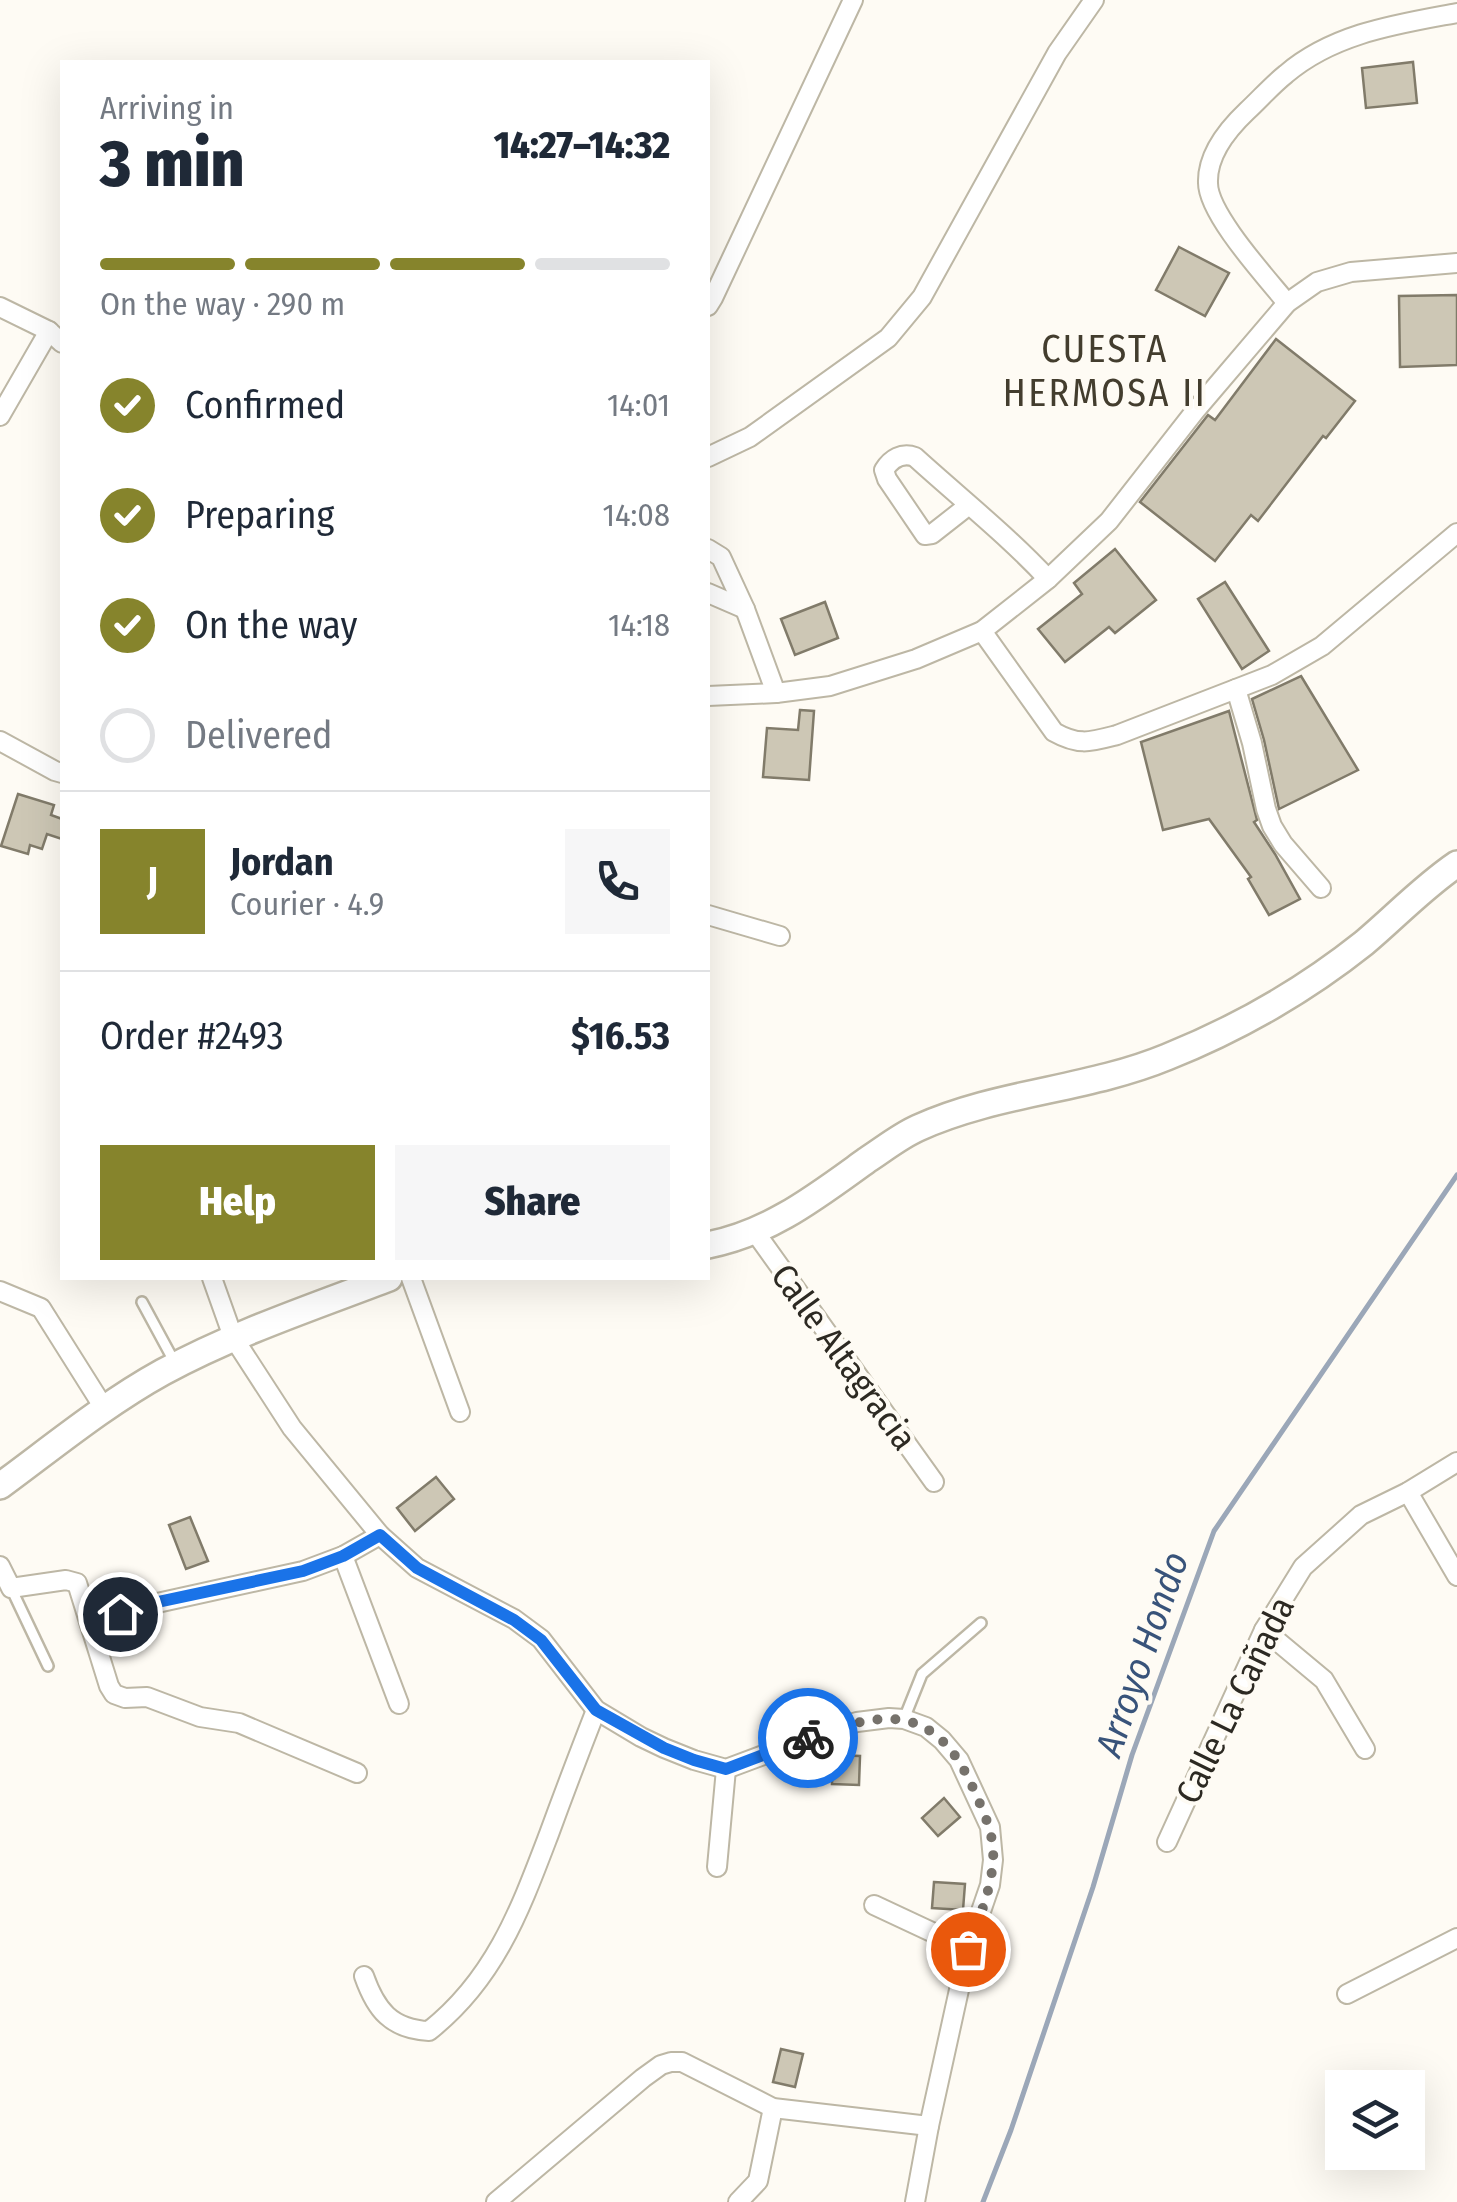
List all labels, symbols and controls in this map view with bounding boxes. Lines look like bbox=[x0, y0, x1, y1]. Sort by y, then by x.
text: Arriving in bbox=[100, 89, 234, 127]
text: 14:27–14:32 bbox=[494, 122, 670, 168]
text: 3 min bbox=[100, 125, 245, 203]
text: On the way · 290 m bbox=[100, 285, 345, 323]
district label: CUESTA HERMOSA II bbox=[1003, 326, 1207, 416]
icon: check bbox=[100, 378, 155, 433]
text: Confirmed bbox=[185, 382, 345, 428]
text: 14:01 bbox=[607, 386, 670, 424]
icon: check bbox=[100, 488, 155, 543]
text: Preparing bbox=[185, 492, 334, 538]
text: 14:08 bbox=[603, 496, 670, 534]
icon: check bbox=[100, 598, 155, 653]
text: On the way bbox=[185, 602, 357, 648]
text: 14:18 bbox=[608, 606, 670, 644]
text: Delivered bbox=[185, 712, 332, 758]
button: phone bbox=[565, 829, 670, 934]
text: Jordan bbox=[230, 839, 334, 885]
text: J bbox=[147, 858, 158, 904]
text: Courier · 4.9 bbox=[230, 885, 384, 923]
text: Order #2493 bbox=[100, 1013, 284, 1059]
text: $16.53 bbox=[571, 1013, 670, 1059]
button: Help bbox=[100, 1145, 375, 1260]
button: Share bbox=[395, 1145, 670, 1260]
street label: Calle Altagracia bbox=[763, 1256, 925, 1458]
water label: Arroyo Hondo bbox=[1085, 1546, 1198, 1764]
pin bbox=[78, 1572, 163, 1657]
icon: home bbox=[93, 1587, 148, 1642]
street label: Calle La Cañada bbox=[1167, 1590, 1303, 1810]
courier bbox=[758, 1688, 858, 1788]
icon: bike bbox=[781, 1711, 836, 1766]
pin bbox=[926, 1907, 1011, 1992]
icon: bag bbox=[941, 1922, 996, 1977]
map controls bbox=[1325, 2070, 1425, 2170]
button: layers bbox=[1325, 2070, 1425, 2170]

